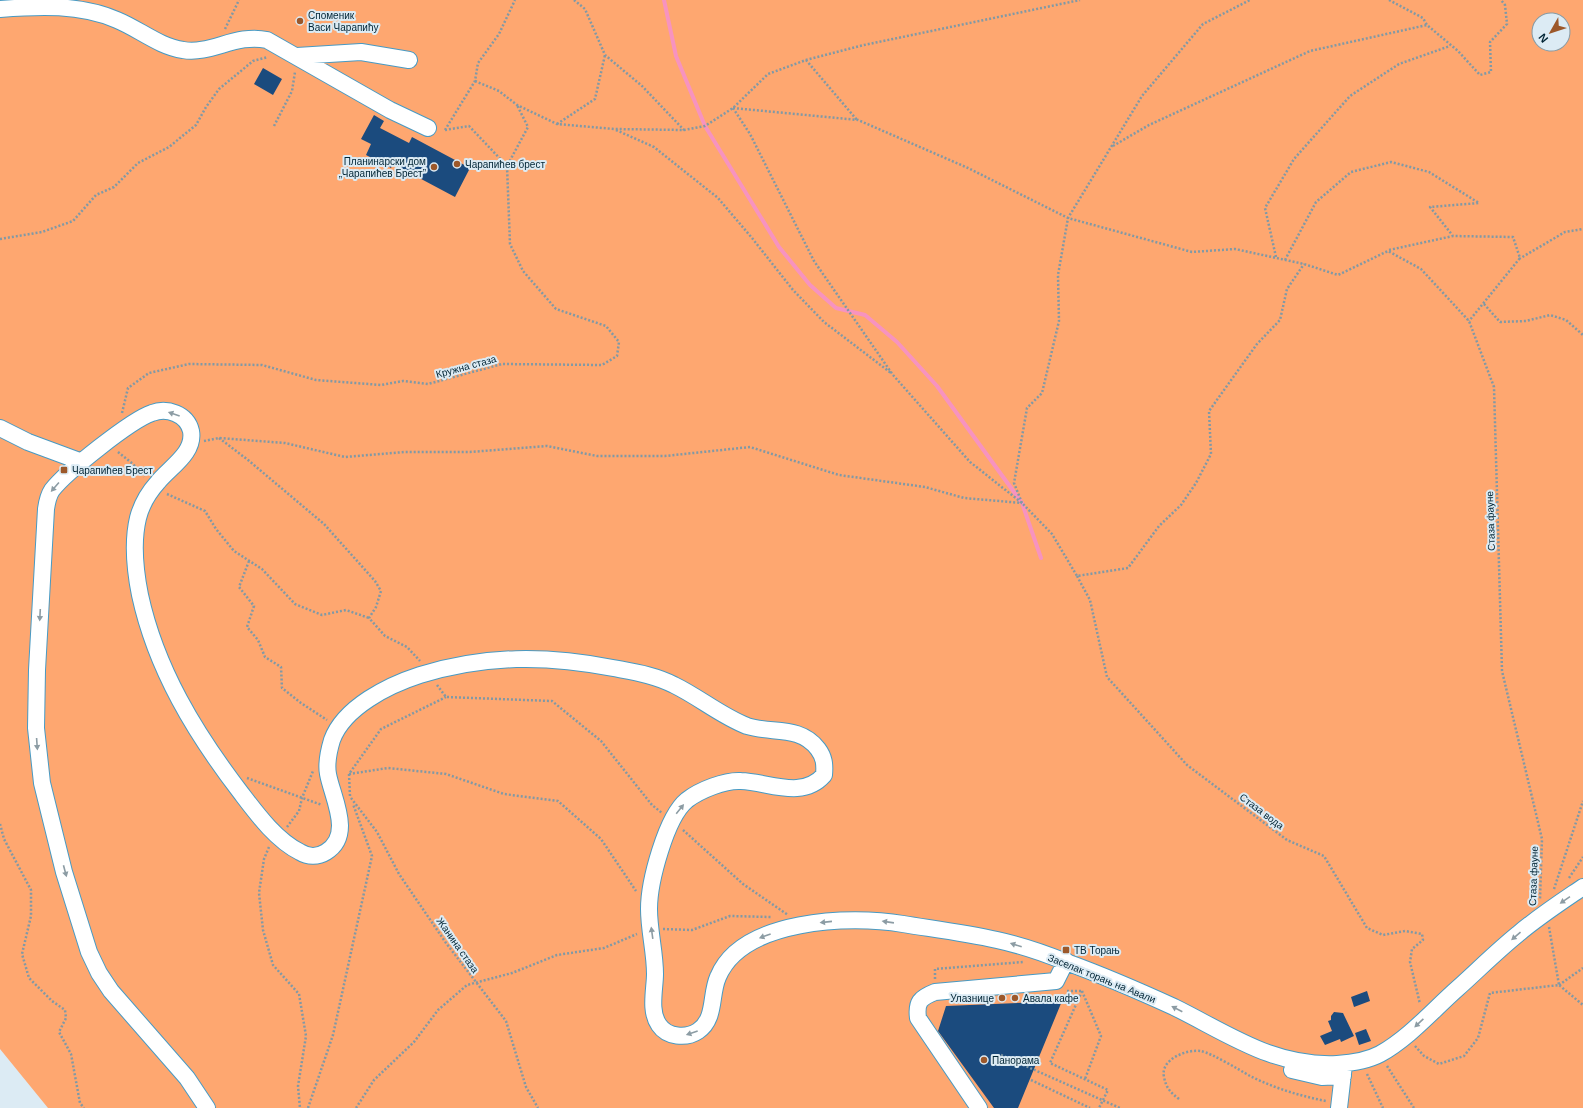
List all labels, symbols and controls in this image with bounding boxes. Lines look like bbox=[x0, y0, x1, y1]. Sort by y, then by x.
place label: Споменик Васи Чарапићу bbox=[308, 10, 379, 33]
north arrow bbox=[1531, 12, 1571, 52]
marker: Споменик Васи Чарапићу bbox=[295, 16, 305, 26]
text: N bbox=[1536, 31, 1550, 45]
place label: Планинарски дом „Чарапићев Брест” bbox=[339, 156, 426, 179]
marker: Чарапићев брест bbox=[452, 159, 462, 169]
place label: Чарапићев брест bbox=[465, 159, 545, 170]
marker: Планинарски дом „Чарапићев Брест” bbox=[429, 162, 439, 172]
street label: Кружна стаза bbox=[435, 353, 498, 380]
one-way arrow bbox=[168, 410, 180, 416]
marker: Чарапићев Брест bbox=[59, 465, 69, 475]
place label: Чарапићев Брест bbox=[72, 465, 153, 476]
one-way arrow bbox=[51, 482, 60, 493]
street label: Стаза фауне bbox=[1484, 490, 1497, 551]
one-way arrow bbox=[36, 609, 43, 621]
one-way arrow bbox=[33, 738, 40, 750]
street label: Стаза вода bbox=[1238, 791, 1286, 832]
one-way arrow bbox=[675, 804, 684, 815]
street label: Стаза фауне bbox=[1527, 845, 1540, 906]
one-way arrow bbox=[62, 865, 68, 877]
one-way arrow bbox=[1560, 896, 1570, 904]
street label: Жанина стаза bbox=[434, 916, 481, 975]
one-way arrow bbox=[820, 919, 832, 925]
one-way arrow bbox=[882, 919, 894, 925]
one-way arrow bbox=[649, 927, 655, 939]
one-way arrow bbox=[1511, 931, 1521, 941]
one-way arrow bbox=[759, 934, 771, 940]
one-way arrow bbox=[1010, 942, 1022, 948]
marker: ТВ Торањ bbox=[1061, 945, 1071, 955]
place label: ТВ Торањ bbox=[1074, 945, 1120, 956]
street label: Заселак торањ на Авали bbox=[1046, 952, 1157, 1005]
place label: Улазнице bbox=[950, 993, 994, 1004]
marker: Улазнице bbox=[997, 993, 1007, 1003]
marker: Авала кафе bbox=[1010, 993, 1020, 1003]
place label: Авала кафе bbox=[1023, 993, 1079, 1004]
one-way arrow bbox=[1171, 1006, 1183, 1012]
one-way arrow bbox=[1415, 1018, 1424, 1027]
one-way arrow bbox=[685, 1030, 697, 1036]
marker: Панорама bbox=[979, 1055, 989, 1065]
place label: Панорама bbox=[992, 1055, 1040, 1066]

